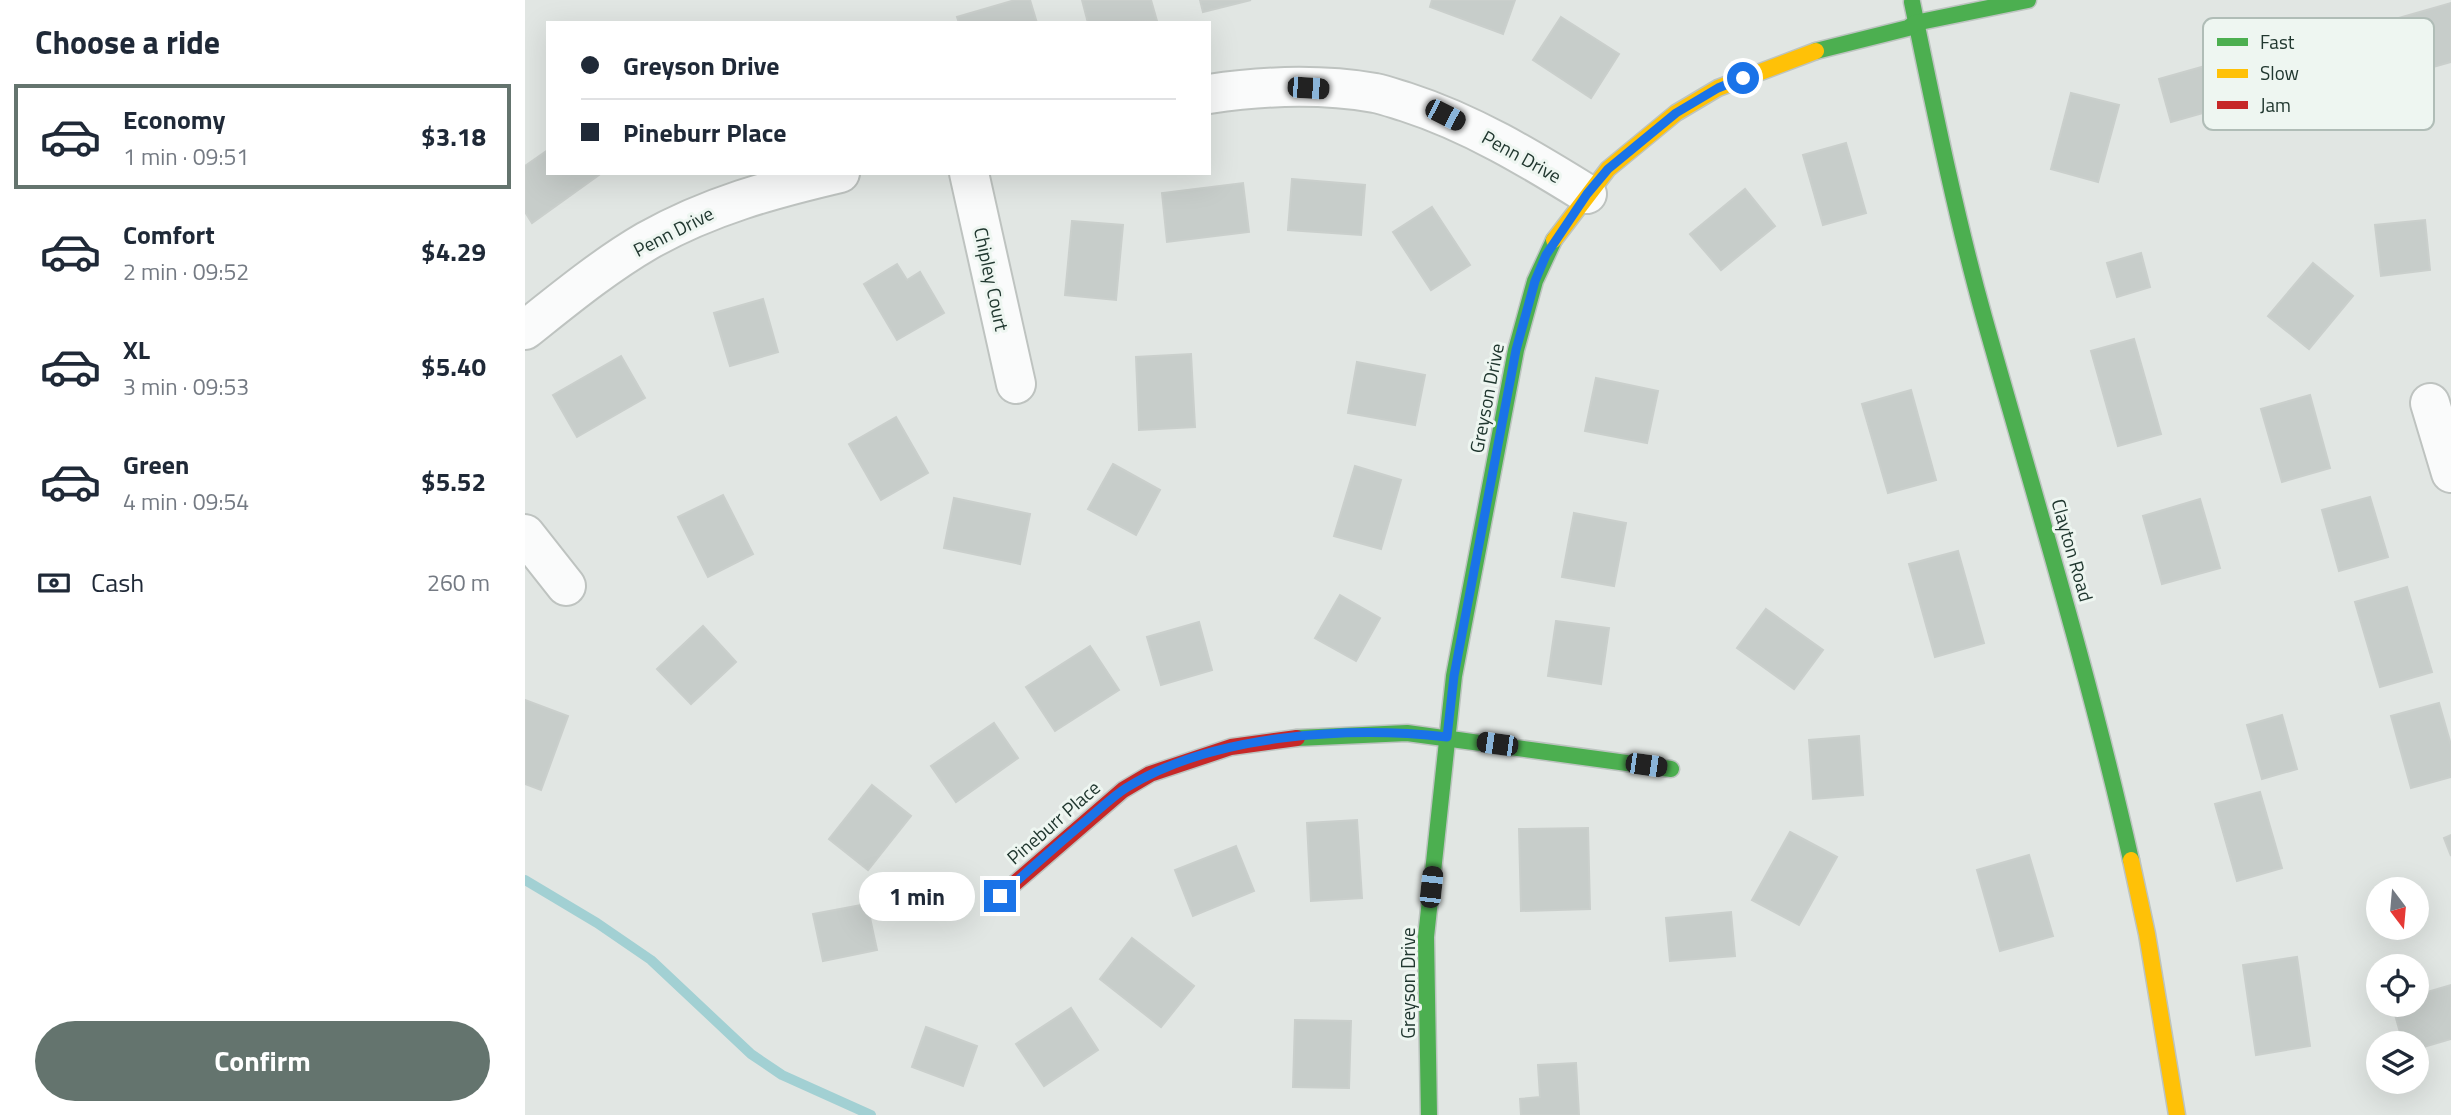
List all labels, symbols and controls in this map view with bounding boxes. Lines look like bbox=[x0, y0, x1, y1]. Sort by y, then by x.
text: Choose a ride bbox=[35, 18, 220, 66]
legend bbox=[2203, 18, 2434, 130]
text: Fast bbox=[2260, 27, 2295, 56]
text: Greyson Drive bbox=[623, 46, 780, 85]
text: Slow bbox=[2260, 58, 2299, 87]
route start bbox=[1727, 62, 1759, 94]
car bbox=[1287, 76, 1330, 100]
text: Jam bbox=[2260, 90, 2291, 119]
car bbox=[1422, 96, 1469, 134]
text: Economy bbox=[123, 100, 225, 139]
icon: car bbox=[39, 105, 102, 168]
text: Pineburr Place bbox=[623, 113, 787, 152]
text: $3.18 bbox=[421, 117, 486, 156]
street label: Penn Drive bbox=[1477, 122, 1567, 190]
text: 1 min · 09:51 bbox=[123, 139, 249, 174]
street label: Penn Drive bbox=[628, 198, 718, 264]
text: Comfort bbox=[123, 215, 215, 254]
icon: car bbox=[39, 220, 102, 283]
street label: Chipley Court bbox=[967, 224, 1017, 334]
text: $4.29 bbox=[421, 232, 486, 271]
text: 2 min · 09:52 bbox=[123, 254, 249, 289]
text: XL bbox=[123, 330, 150, 369]
icon: car bbox=[39, 335, 102, 398]
street label: Greyson Drive bbox=[1461, 341, 1511, 455]
text: $5.40 bbox=[421, 347, 486, 386]
text: 3 min · 09:53 bbox=[123, 369, 249, 404]
text: Green bbox=[123, 445, 189, 484]
icon: car bbox=[39, 450, 102, 513]
text: $5.52 bbox=[421, 462, 486, 501]
text: 4 min · 09:54 bbox=[123, 484, 249, 519]
street label: Clayton Road bbox=[2045, 495, 2101, 605]
text: Cash bbox=[91, 563, 144, 602]
icon: cash bbox=[35, 564, 73, 602]
text: 260 m bbox=[427, 565, 490, 600]
car bbox=[1475, 731, 1520, 757]
car bbox=[1624, 752, 1669, 778]
street label: Pineburr Place bbox=[1000, 773, 1106, 871]
car bbox=[1419, 865, 1444, 909]
callout: 1 min bbox=[860, 872, 975, 920]
north arrow bbox=[2366, 877, 2429, 940]
map controls bbox=[2366, 877, 2429, 1094]
text: 1 min bbox=[889, 879, 945, 914]
route end bbox=[984, 880, 1016, 912]
street label: Greyson Drive bbox=[1393, 927, 1422, 1039]
button: locate bbox=[2366, 954, 2429, 1017]
button: Confirm bbox=[35, 1021, 490, 1101]
button: layers bbox=[2366, 1031, 2429, 1094]

